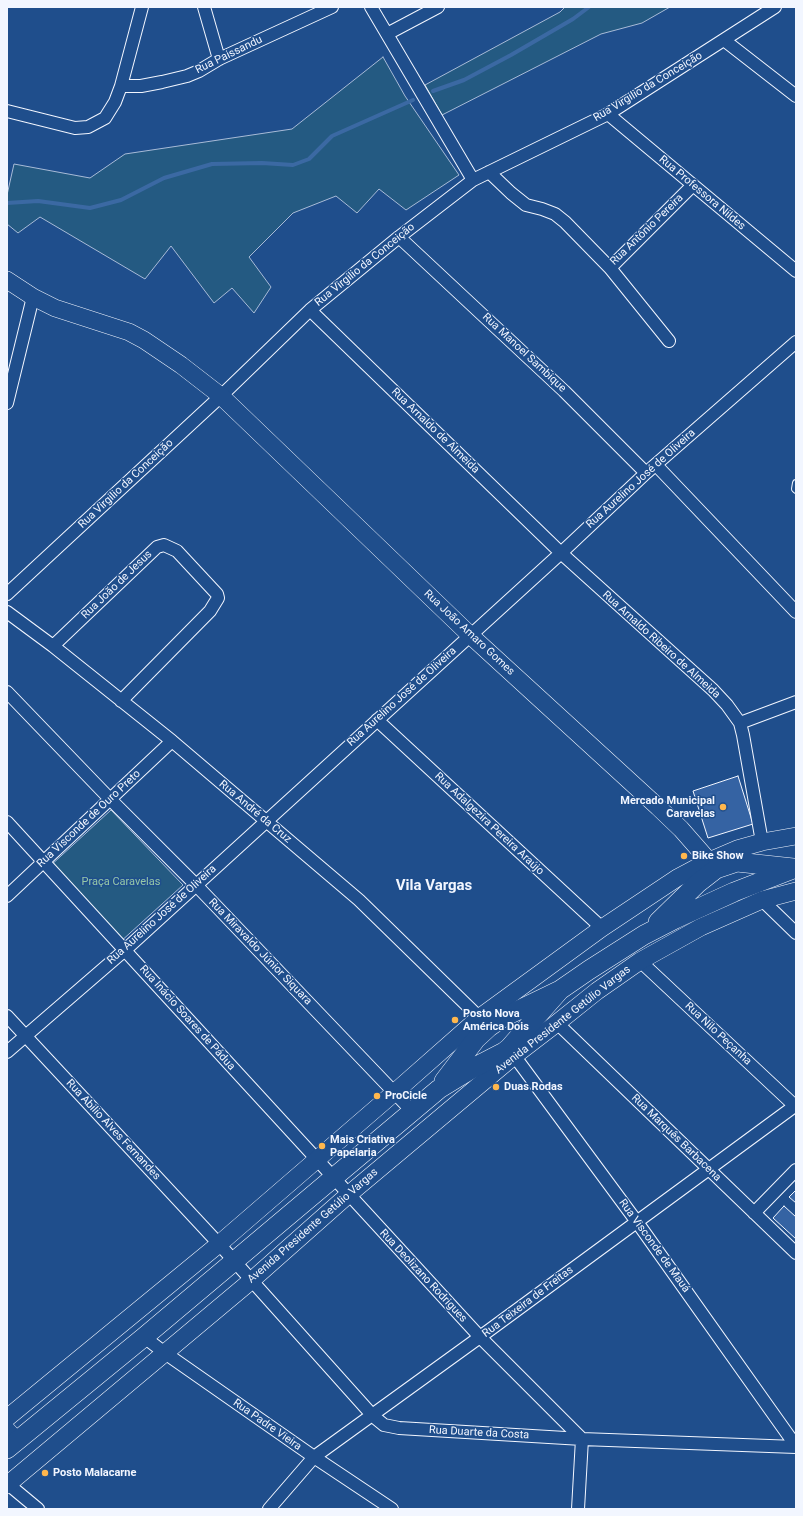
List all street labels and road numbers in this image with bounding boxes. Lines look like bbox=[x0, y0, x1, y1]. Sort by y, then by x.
street label: Rua Paissandu bbox=[193, 33, 265, 77]
street label: Rua Virgilio da Conceição bbox=[591, 49, 705, 125]
street label: Rua Professora Nildes bbox=[656, 153, 748, 233]
street label: Rua Antônio Pereira bbox=[608, 192, 686, 268]
street label: Rua Virgilio da Conceição bbox=[312, 221, 418, 309]
street label: Rua Manoel Sambique bbox=[479, 311, 569, 395]
street label: Rua Arnaldo de Almeida bbox=[388, 385, 482, 477]
street label: Rua Aurelino José de Oliveira bbox=[584, 427, 698, 531]
street label: Rua Virgilio da Conceição bbox=[76, 437, 176, 531]
street label: Rua João de Jesus bbox=[79, 548, 155, 622]
street label: Rua João Amaro Gomes bbox=[421, 588, 517, 678]
street label: Rua Arnaldo Ribeiro de Almeida bbox=[599, 589, 723, 701]
street label: Rua Aurelino José de Oliveira bbox=[345, 645, 459, 749]
street label: Rua Visconde de Ouro Preto bbox=[34, 767, 144, 871]
street label: Rua Adalgezira Pereira Araújo bbox=[432, 770, 546, 878]
street label: Rua André da Cruz bbox=[216, 778, 294, 846]
street label: Rua Aurelino José de Oliveira bbox=[105, 863, 219, 967]
street label: Rua Miravaldo Júnior Siquara bbox=[206, 896, 314, 1008]
street label: Rua Inácio Soares de Pádua bbox=[136, 963, 238, 1073]
street label: Avenida Presidente Getúlio Vargas bbox=[493, 963, 633, 1077]
street label: Rua Nilo Peçanha bbox=[682, 1000, 754, 1068]
street label: Rua Abilio Alves Fernandes bbox=[63, 1077, 163, 1183]
street label: Rua Marquês Barbacena bbox=[628, 1092, 724, 1184]
street label: Avenida Presidente Getúlio Vargas bbox=[245, 1166, 381, 1286]
street label: Rua Visconde de Mauá bbox=[616, 1197, 692, 1295]
street label: Rua Deolizano Rodrigues bbox=[377, 1227, 469, 1325]
street label: Rua Teixeira de Freitas bbox=[480, 1264, 576, 1340]
street label: Rua Padre Vieira bbox=[230, 1397, 304, 1453]
street label: Rua Duarte da Costa bbox=[428, 1424, 530, 1442]

